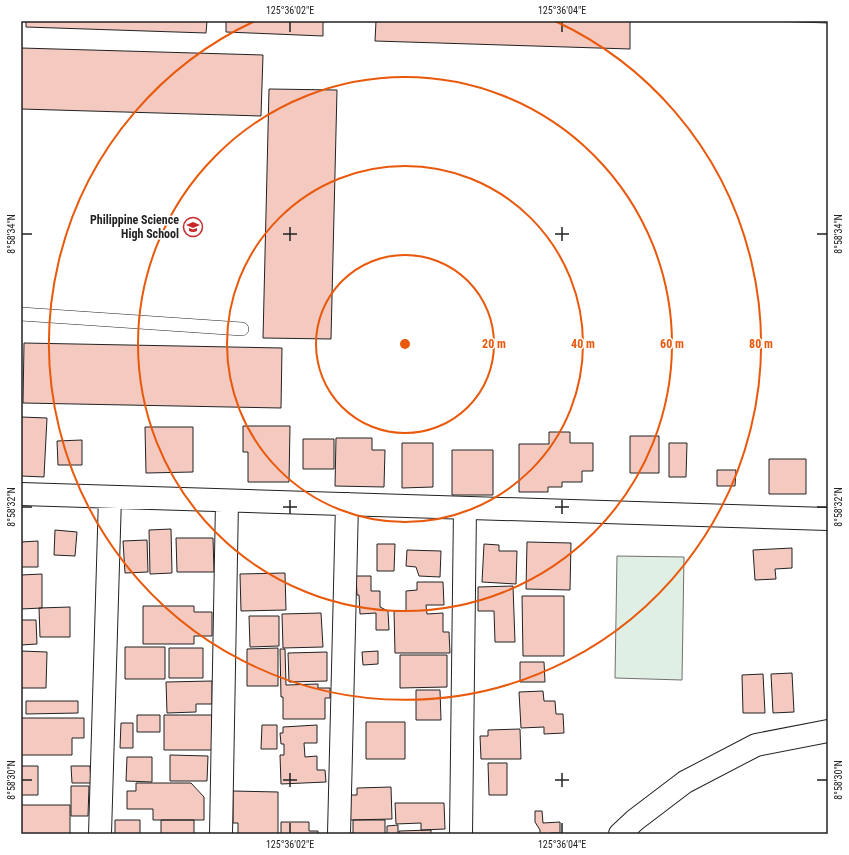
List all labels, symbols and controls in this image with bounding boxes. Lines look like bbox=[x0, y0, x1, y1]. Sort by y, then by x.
text: 125°36'02"E bbox=[266, 5, 314, 16]
text: 125°36'04"E bbox=[538, 5, 586, 16]
place label: Philippine Science High School bbox=[90, 213, 179, 241]
text: 8°58'34"N bbox=[6, 214, 17, 254]
text: 8°58'34"N bbox=[833, 214, 844, 254]
school or university icon: Philippine Science High School bbox=[182, 216, 204, 238]
centre of rings bbox=[398, 337, 412, 351]
text: 20 m bbox=[482, 337, 506, 351]
text: 40 m bbox=[571, 337, 595, 351]
text: 60 m bbox=[660, 337, 684, 351]
text: 80 m bbox=[749, 337, 773, 351]
text: 8°58'32"N bbox=[6, 487, 17, 527]
text: 8°58'32"N bbox=[833, 487, 844, 527]
text: 8°58'30"N bbox=[6, 760, 17, 800]
text: 8°58'30"N bbox=[833, 760, 844, 800]
text: 125°36'02"E bbox=[266, 839, 314, 850]
text: 125°36'04"E bbox=[538, 839, 586, 850]

